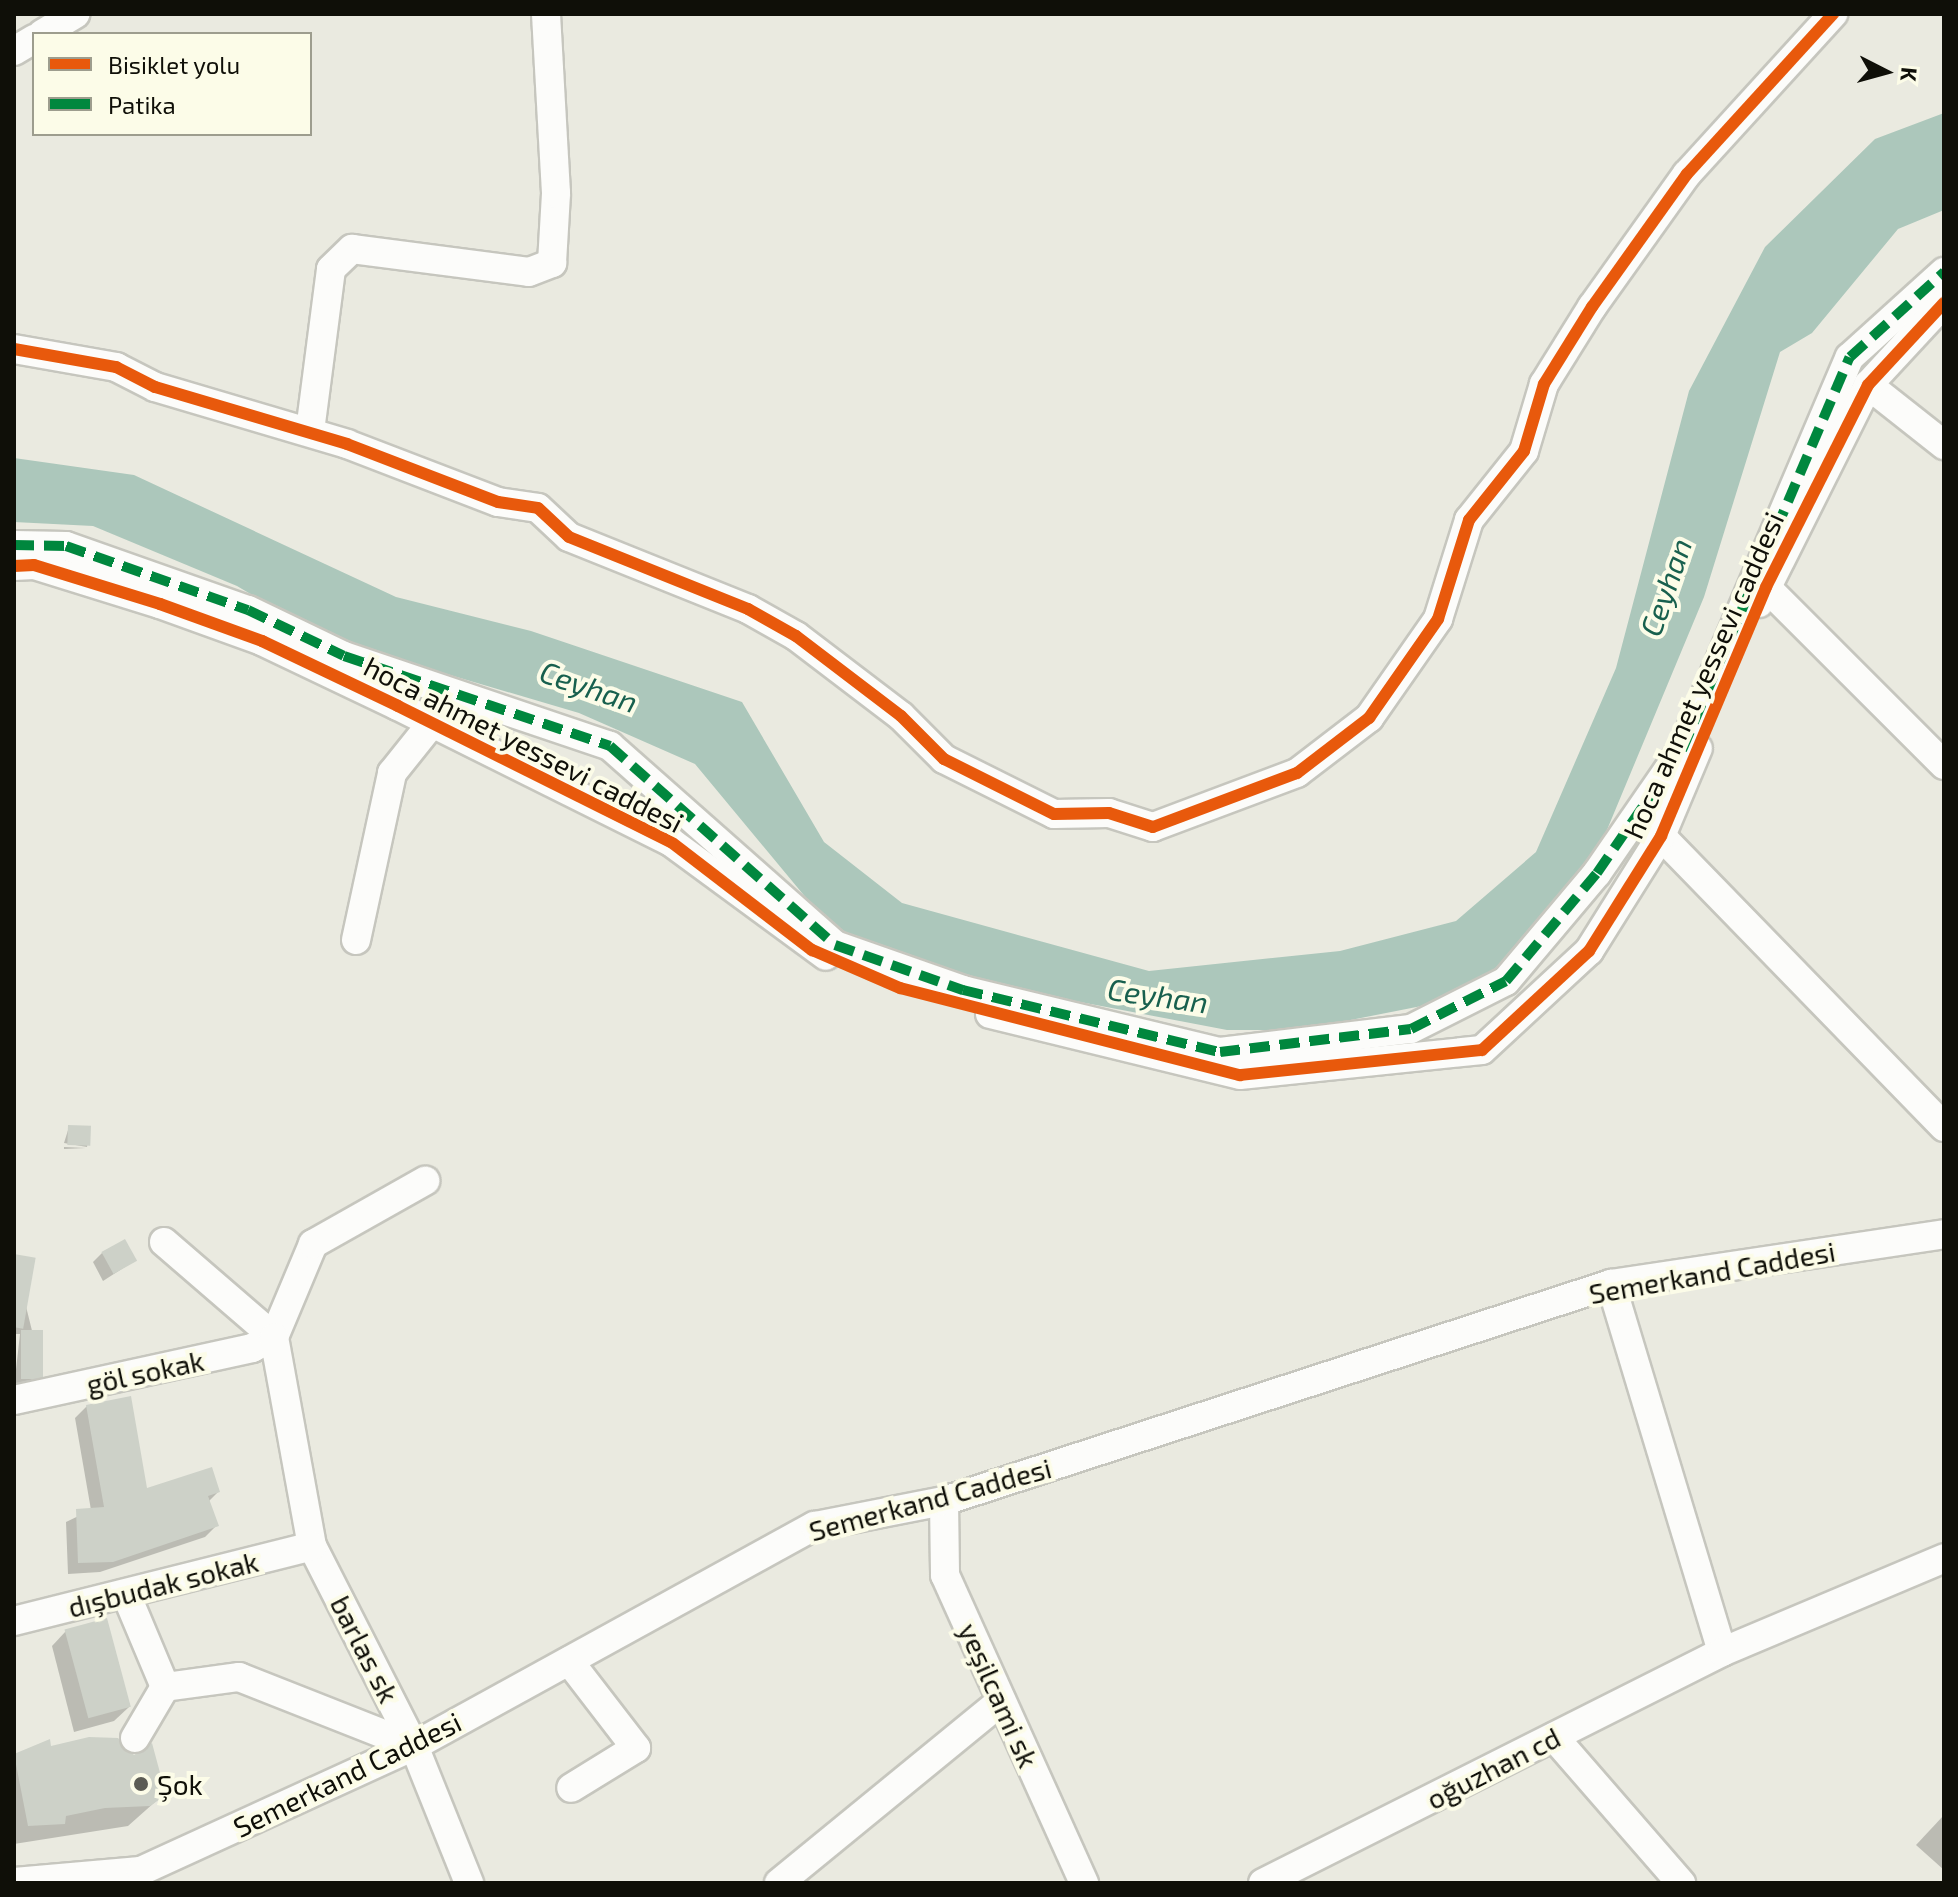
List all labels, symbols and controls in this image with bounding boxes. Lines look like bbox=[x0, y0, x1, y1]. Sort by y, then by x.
legend bbox=[32, 32, 312, 136]
north arrow bbox=[1846, 32, 1926, 112]
text: Bisiklet yolu bbox=[108, 50, 240, 79]
text: K bbox=[1896, 66, 1924, 83]
text: Patika bbox=[108, 90, 176, 119]
street label: hoca ahmet yessevi caddesi bbox=[1616, 506, 1790, 844]
water label: Ceyhan bbox=[1632, 533, 1698, 641]
street label: hoca ahmet yessevi caddesi bbox=[359, 649, 689, 839]
water label: Ceyhan bbox=[535, 653, 643, 719]
water label: Ceyhan bbox=[1105, 970, 1211, 1020]
street label: Semerkand Caddesi bbox=[1586, 1234, 1838, 1310]
street label: göl sokak bbox=[83, 1343, 207, 1401]
street label: Semerkand Caddesi bbox=[805, 1451, 1055, 1547]
street label: dışbudak sokak bbox=[64, 1544, 262, 1624]
street label: barlas sk bbox=[324, 1590, 406, 1708]
street label: yeşilcami sk bbox=[952, 1618, 1046, 1772]
street label: Semerkand Caddesi bbox=[228, 1704, 466, 1844]
street label: oğuzhan cd bbox=[1421, 1720, 1565, 1816]
place label: Şok bbox=[157, 1767, 203, 1801]
marker: Şok bbox=[132, 1775, 150, 1793]

